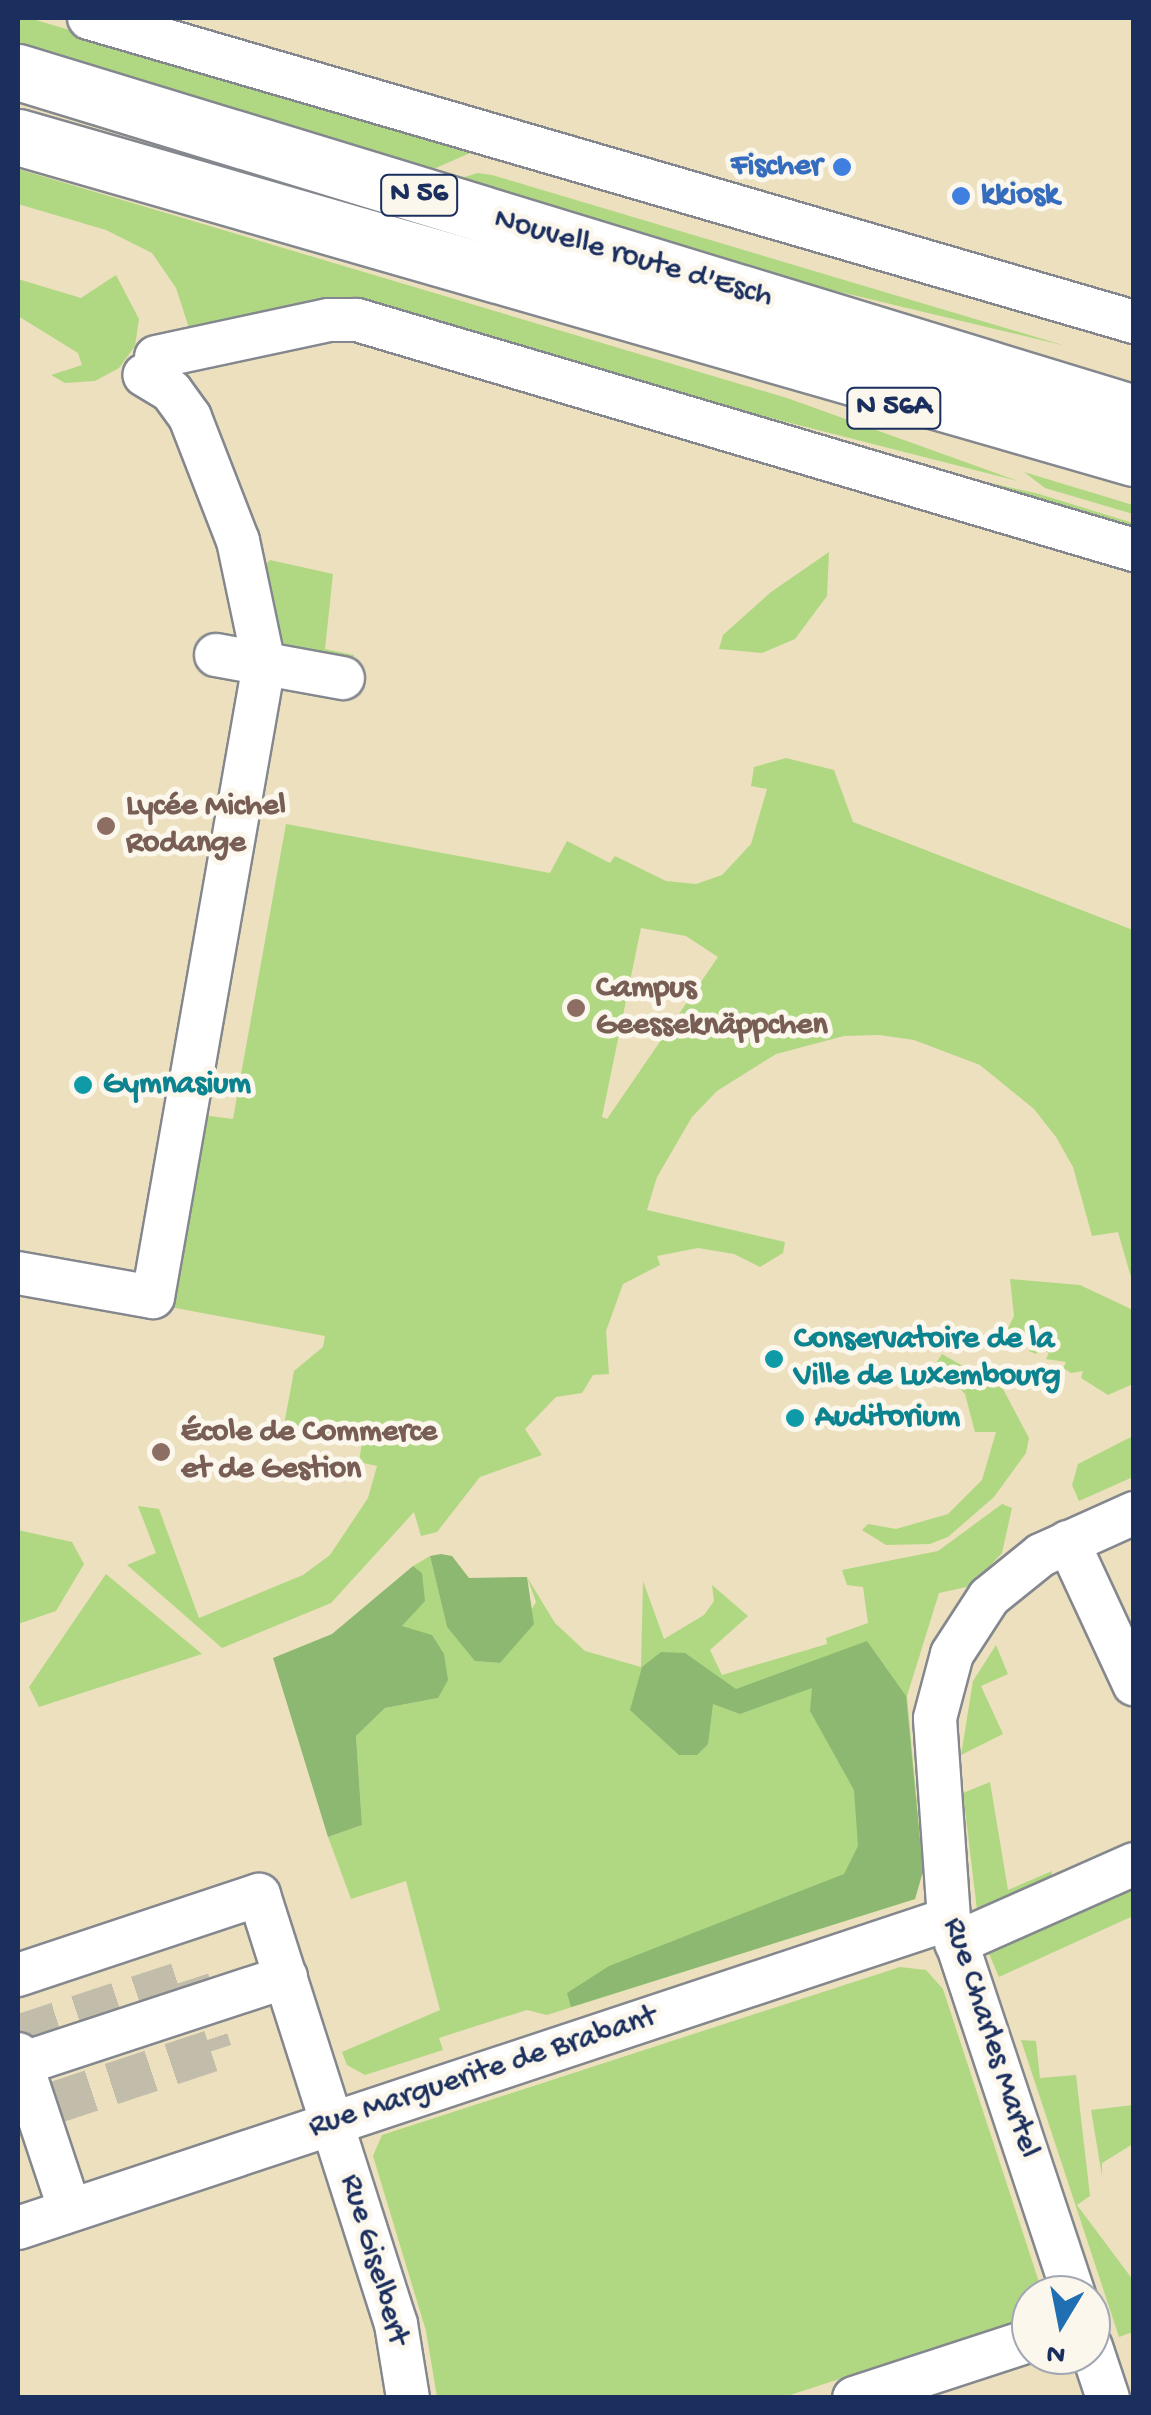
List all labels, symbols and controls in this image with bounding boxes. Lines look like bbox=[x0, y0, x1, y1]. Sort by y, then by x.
place label: Fischer bbox=[731, 148, 822, 186]
marker: Fischer bbox=[831, 156, 853, 178]
road number: N 56 bbox=[379, 170, 459, 220]
place label: kkiosk bbox=[981, 177, 1059, 215]
marker: kkiosk bbox=[950, 185, 972, 207]
street label: Nouvelle route d'Esch bbox=[489, 201, 777, 317]
road number: N 56A bbox=[844, 383, 944, 433]
place label: Lycée Michel Rodange bbox=[126, 789, 286, 864]
marker: Lycée Michel Rodange bbox=[95, 815, 117, 837]
place label: Campus Geesseknäppchen bbox=[596, 971, 828, 1046]
marker: Campus Geesseknäppchen bbox=[565, 997, 587, 1019]
place label: Gymnasium bbox=[103, 1066, 251, 1104]
marker: Gymnasium bbox=[72, 1074, 94, 1096]
place label: Conservatoire de la Ville de Luxembourg bbox=[794, 1322, 1061, 1397]
marker: Conservatoire de la Ville de Luxembourg bbox=[763, 1348, 785, 1370]
place label: Auditorium bbox=[815, 1399, 960, 1437]
marker: Auditorium bbox=[784, 1407, 806, 1429]
place label: École de Commerce et de Gestion bbox=[181, 1415, 437, 1490]
marker: École de Commerce et de Gestion bbox=[150, 1441, 172, 1463]
street label: Rue Charles Martel bbox=[933, 1913, 1047, 2163]
street label: Rue Marguerite de Brabant bbox=[304, 1999, 662, 2147]
street label: Rue Giselbert bbox=[330, 2170, 416, 2350]
north arrow bbox=[1011, 2275, 1111, 2375]
text: N bbox=[1044, 2335, 1068, 2371]

